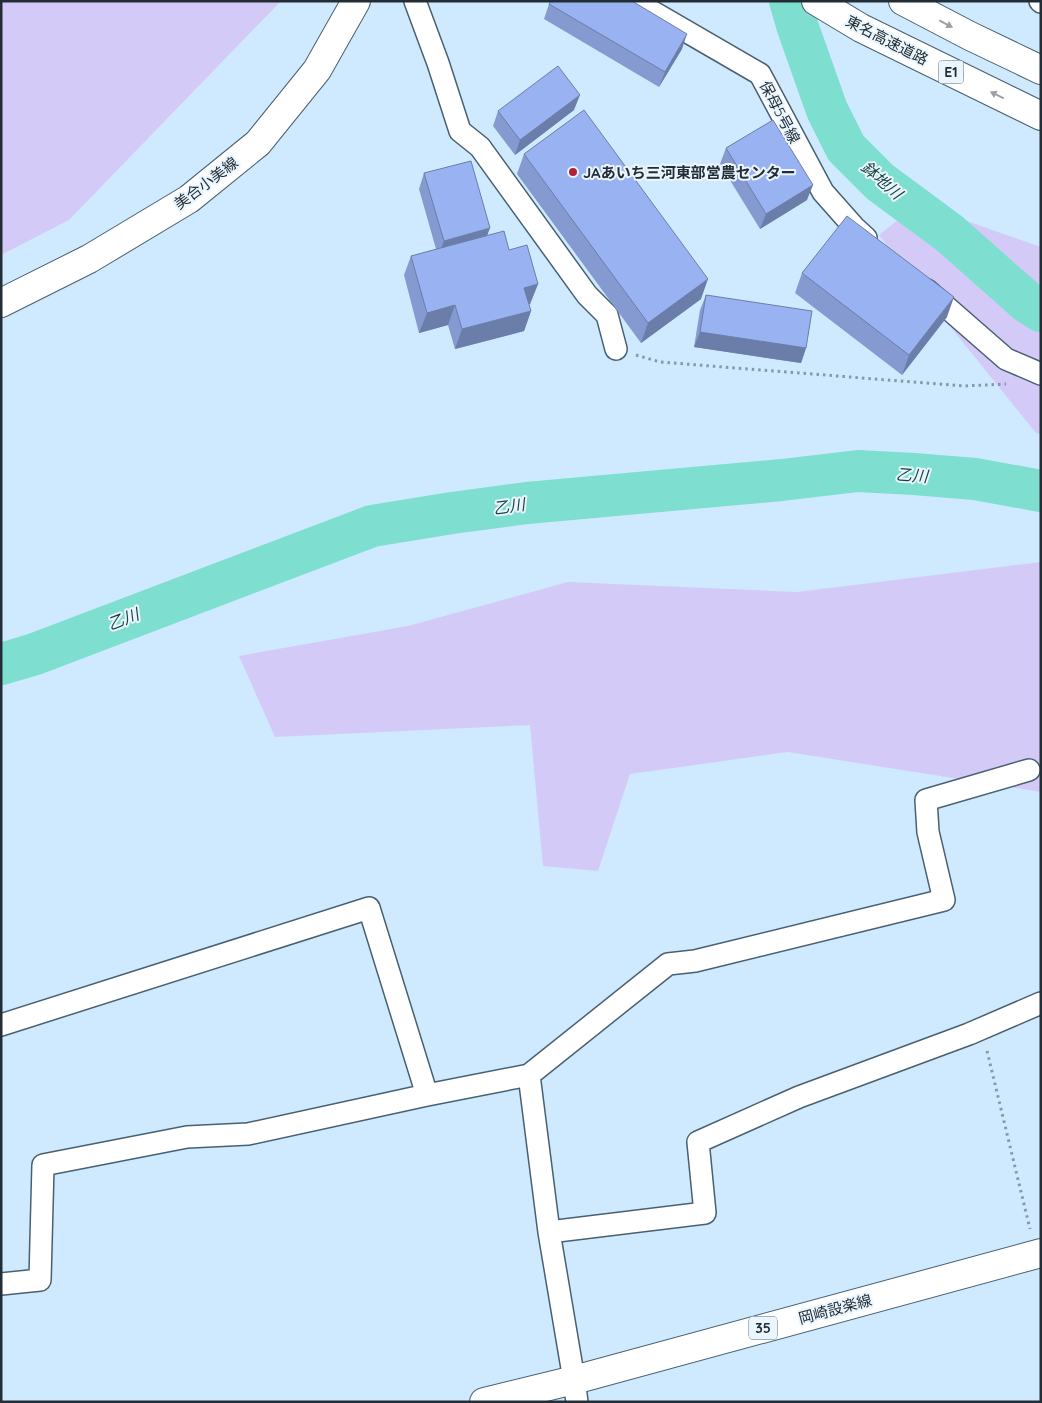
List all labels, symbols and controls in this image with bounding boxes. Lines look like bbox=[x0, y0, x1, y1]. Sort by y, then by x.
street label: 東名高速道路 bbox=[843, 11, 931, 69]
one-way arrow bbox=[939, 20, 953, 28]
road number: E1 bbox=[938, 61, 964, 84]
street label: 保母5号線 bbox=[756, 77, 804, 147]
one-way arrow bbox=[990, 91, 1004, 99]
street label: 美合小美線 bbox=[170, 153, 242, 213]
water label: 鉢地川 bbox=[857, 157, 908, 205]
place label: JAあいち三河東部営農センター bbox=[583, 163, 796, 182]
marker: JAあいち三河東部営農センター bbox=[567, 166, 579, 178]
water label: 乙川 bbox=[895, 464, 931, 486]
water label: 乙川 bbox=[492, 494, 528, 518]
water label: 乙川 bbox=[104, 603, 143, 634]
street label: 岡崎設楽線 bbox=[796, 1290, 874, 1328]
road number: 35 bbox=[749, 1316, 777, 1340]

